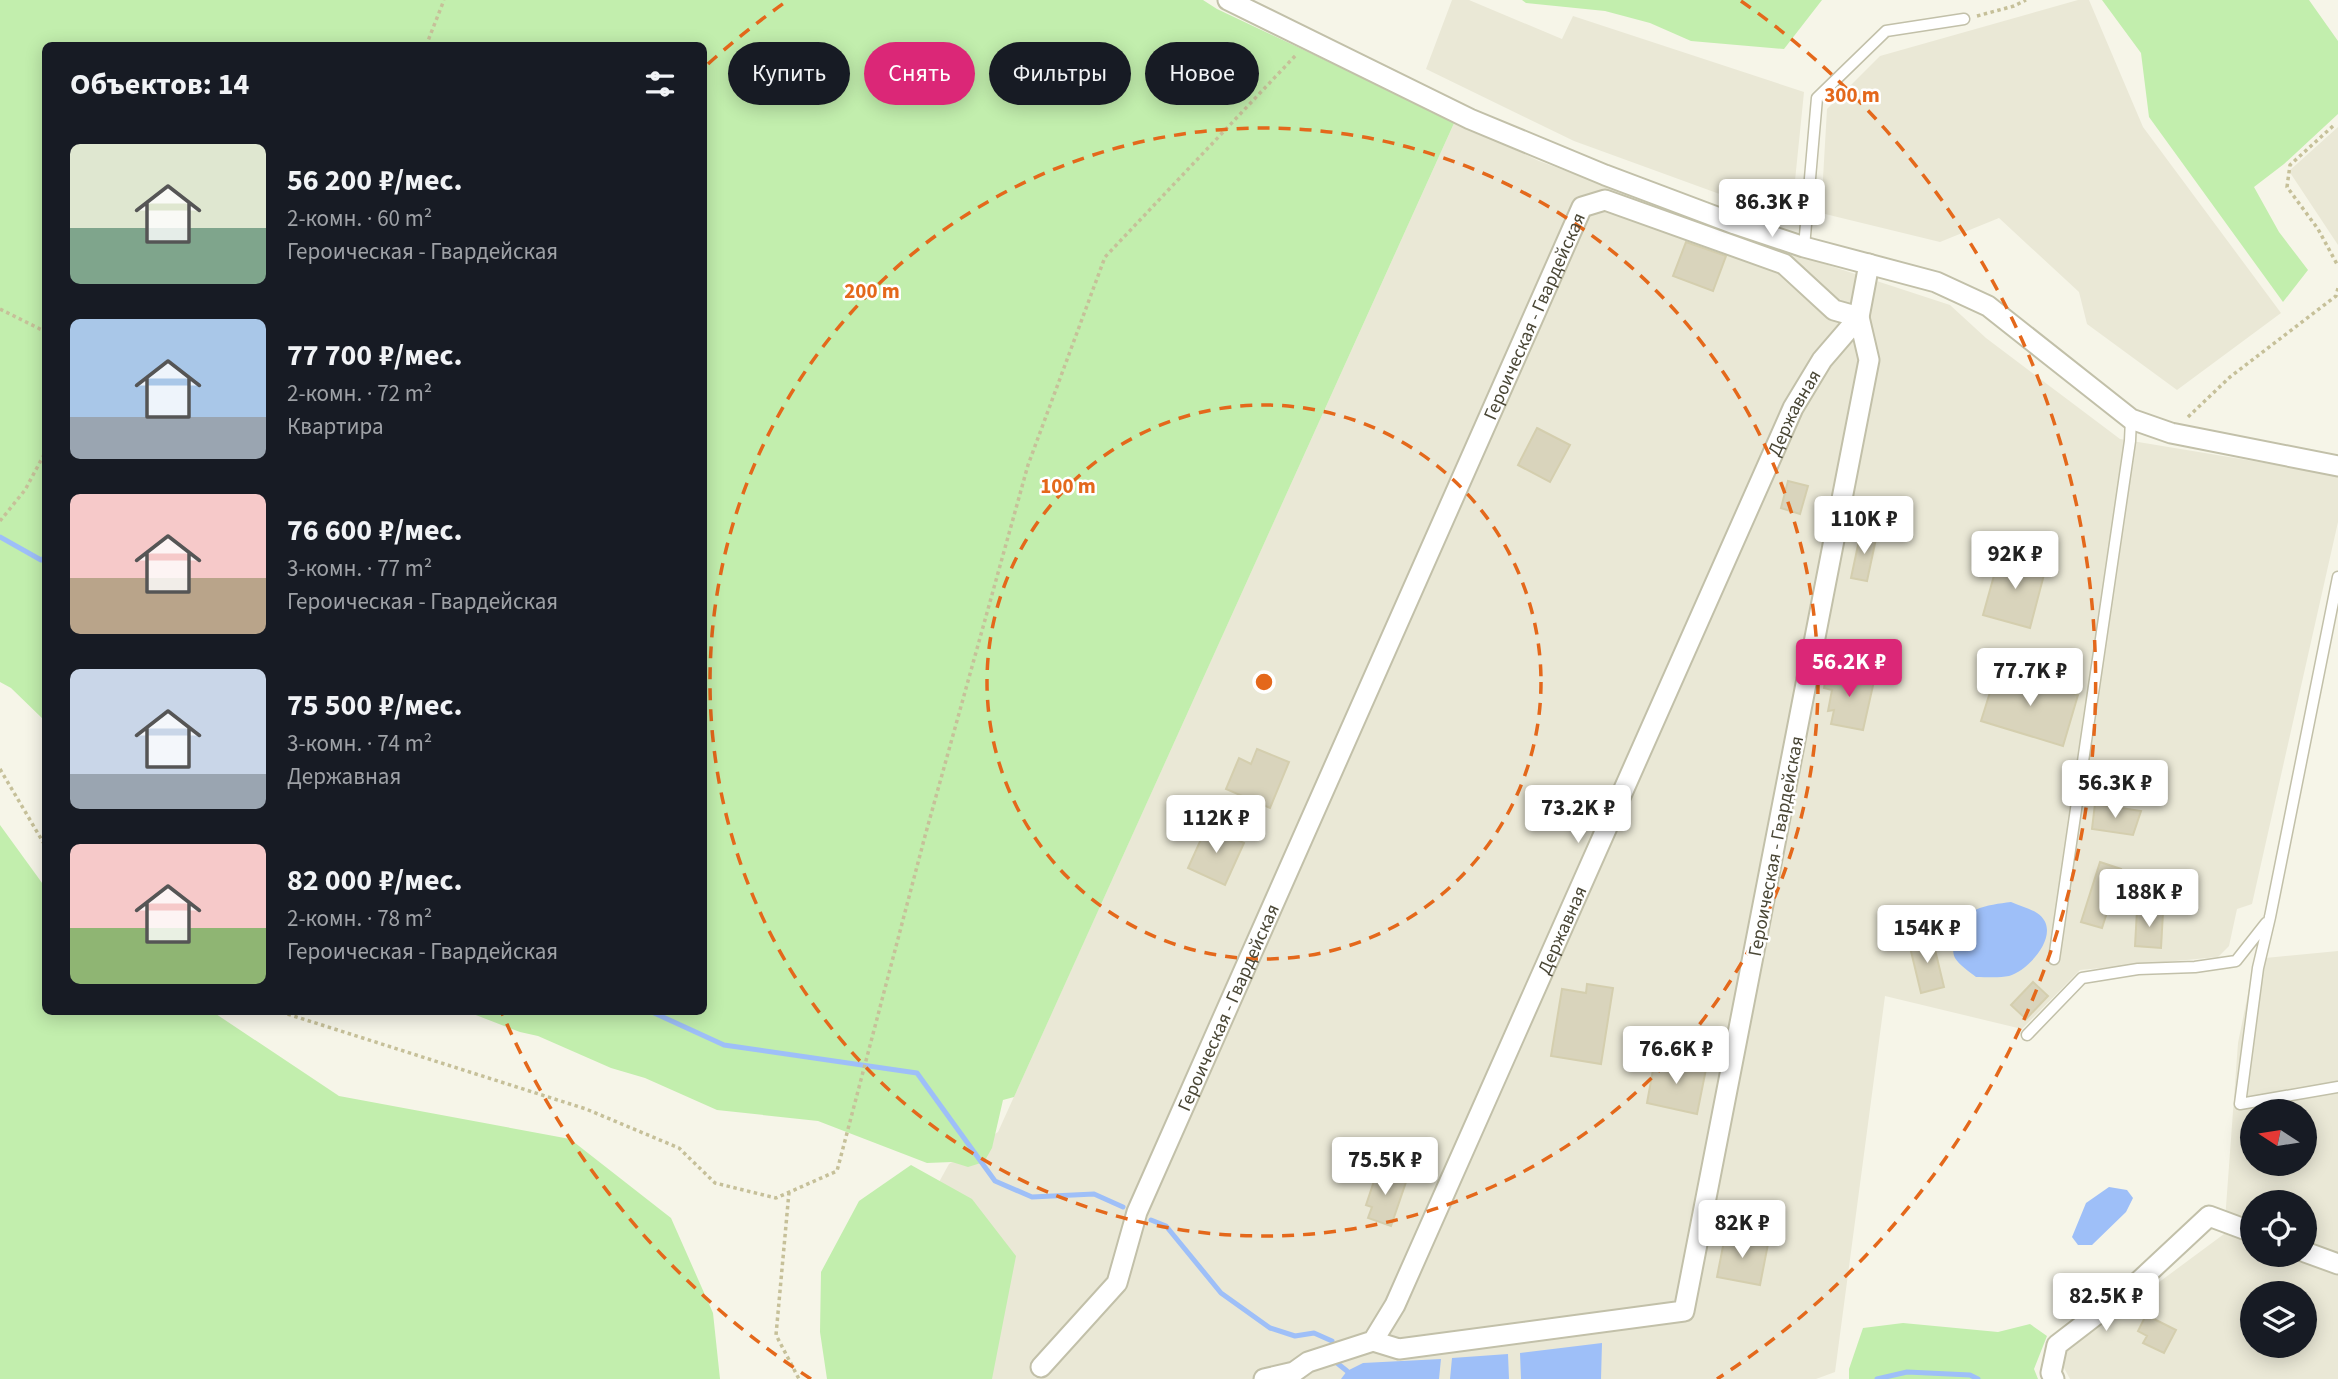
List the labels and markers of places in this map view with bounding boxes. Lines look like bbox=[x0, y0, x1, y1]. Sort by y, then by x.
pin: 86.3K ₽ bbox=[1707, 180, 1837, 239]
pin: 110K ₽ bbox=[1807, 496, 1921, 556]
pin: 92K ₽ bbox=[1966, 532, 2064, 591]
pin: 56.2K ₽ bbox=[1784, 640, 1914, 699]
pin: 77.7K ₽ bbox=[1965, 648, 2095, 708]
centre of rings bbox=[1252, 670, 1276, 694]
pin: 56.3K ₽ bbox=[2050, 760, 2180, 820]
pin: 73.2K ₽ bbox=[1513, 786, 1643, 845]
pin: 112K ₽ bbox=[1159, 796, 1273, 855]
pin: 188K ₽ bbox=[2092, 870, 2206, 929]
pin: 154K ₽ bbox=[1870, 906, 1984, 965]
pin: 76.6K ₽ bbox=[1611, 1026, 1741, 1086]
pin: 75.5K ₽ bbox=[1320, 1138, 1450, 1197]
pin: 82K ₽ bbox=[1693, 1200, 1791, 1260]
pin: 82.5K ₽ bbox=[2041, 1274, 2171, 1333]

